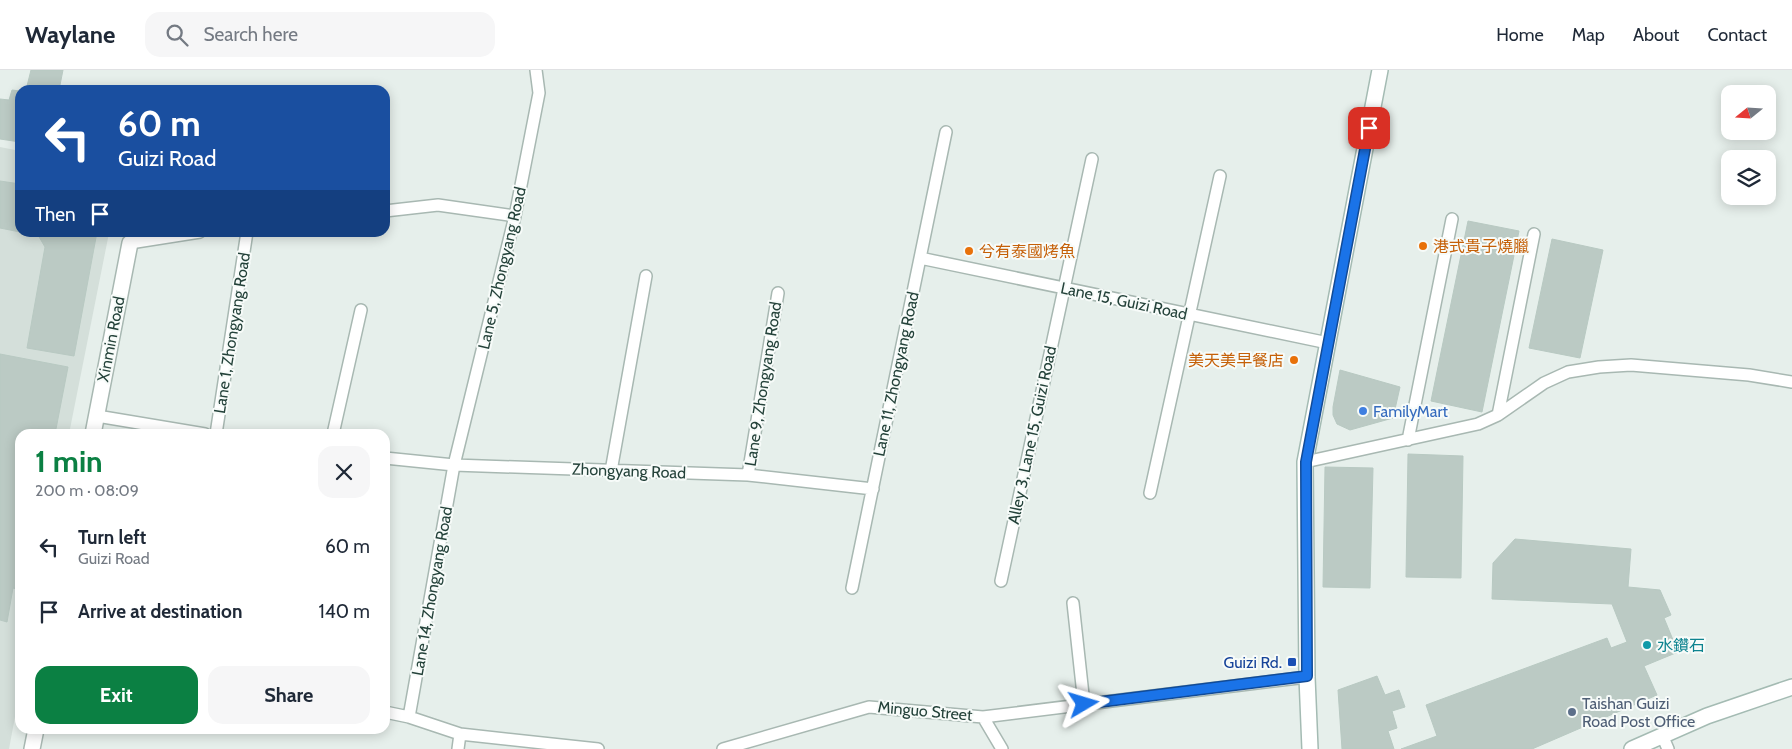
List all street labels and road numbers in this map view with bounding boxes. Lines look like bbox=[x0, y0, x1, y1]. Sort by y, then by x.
street label: Lane 5, Zhongyang Road bbox=[474, 185, 530, 351]
street label: Lane 1, Zhongyang Road bbox=[210, 251, 254, 415]
street label: Lane 15, Guizi Road bbox=[1059, 278, 1189, 324]
street label: Lane 11, Zhongyang Road bbox=[869, 290, 923, 458]
street label: Xinmin Road bbox=[93, 295, 129, 383]
street label: Lane 9, Zhongyang Road bbox=[741, 300, 785, 468]
street label: Alley 3, Lane 15, Guizi Road bbox=[1004, 344, 1060, 526]
street label: Zhongyang Road bbox=[572, 460, 686, 482]
street label: Lane 14, Zhongyang Road bbox=[408, 505, 456, 677]
street label: Minguo Street bbox=[877, 697, 974, 725]

